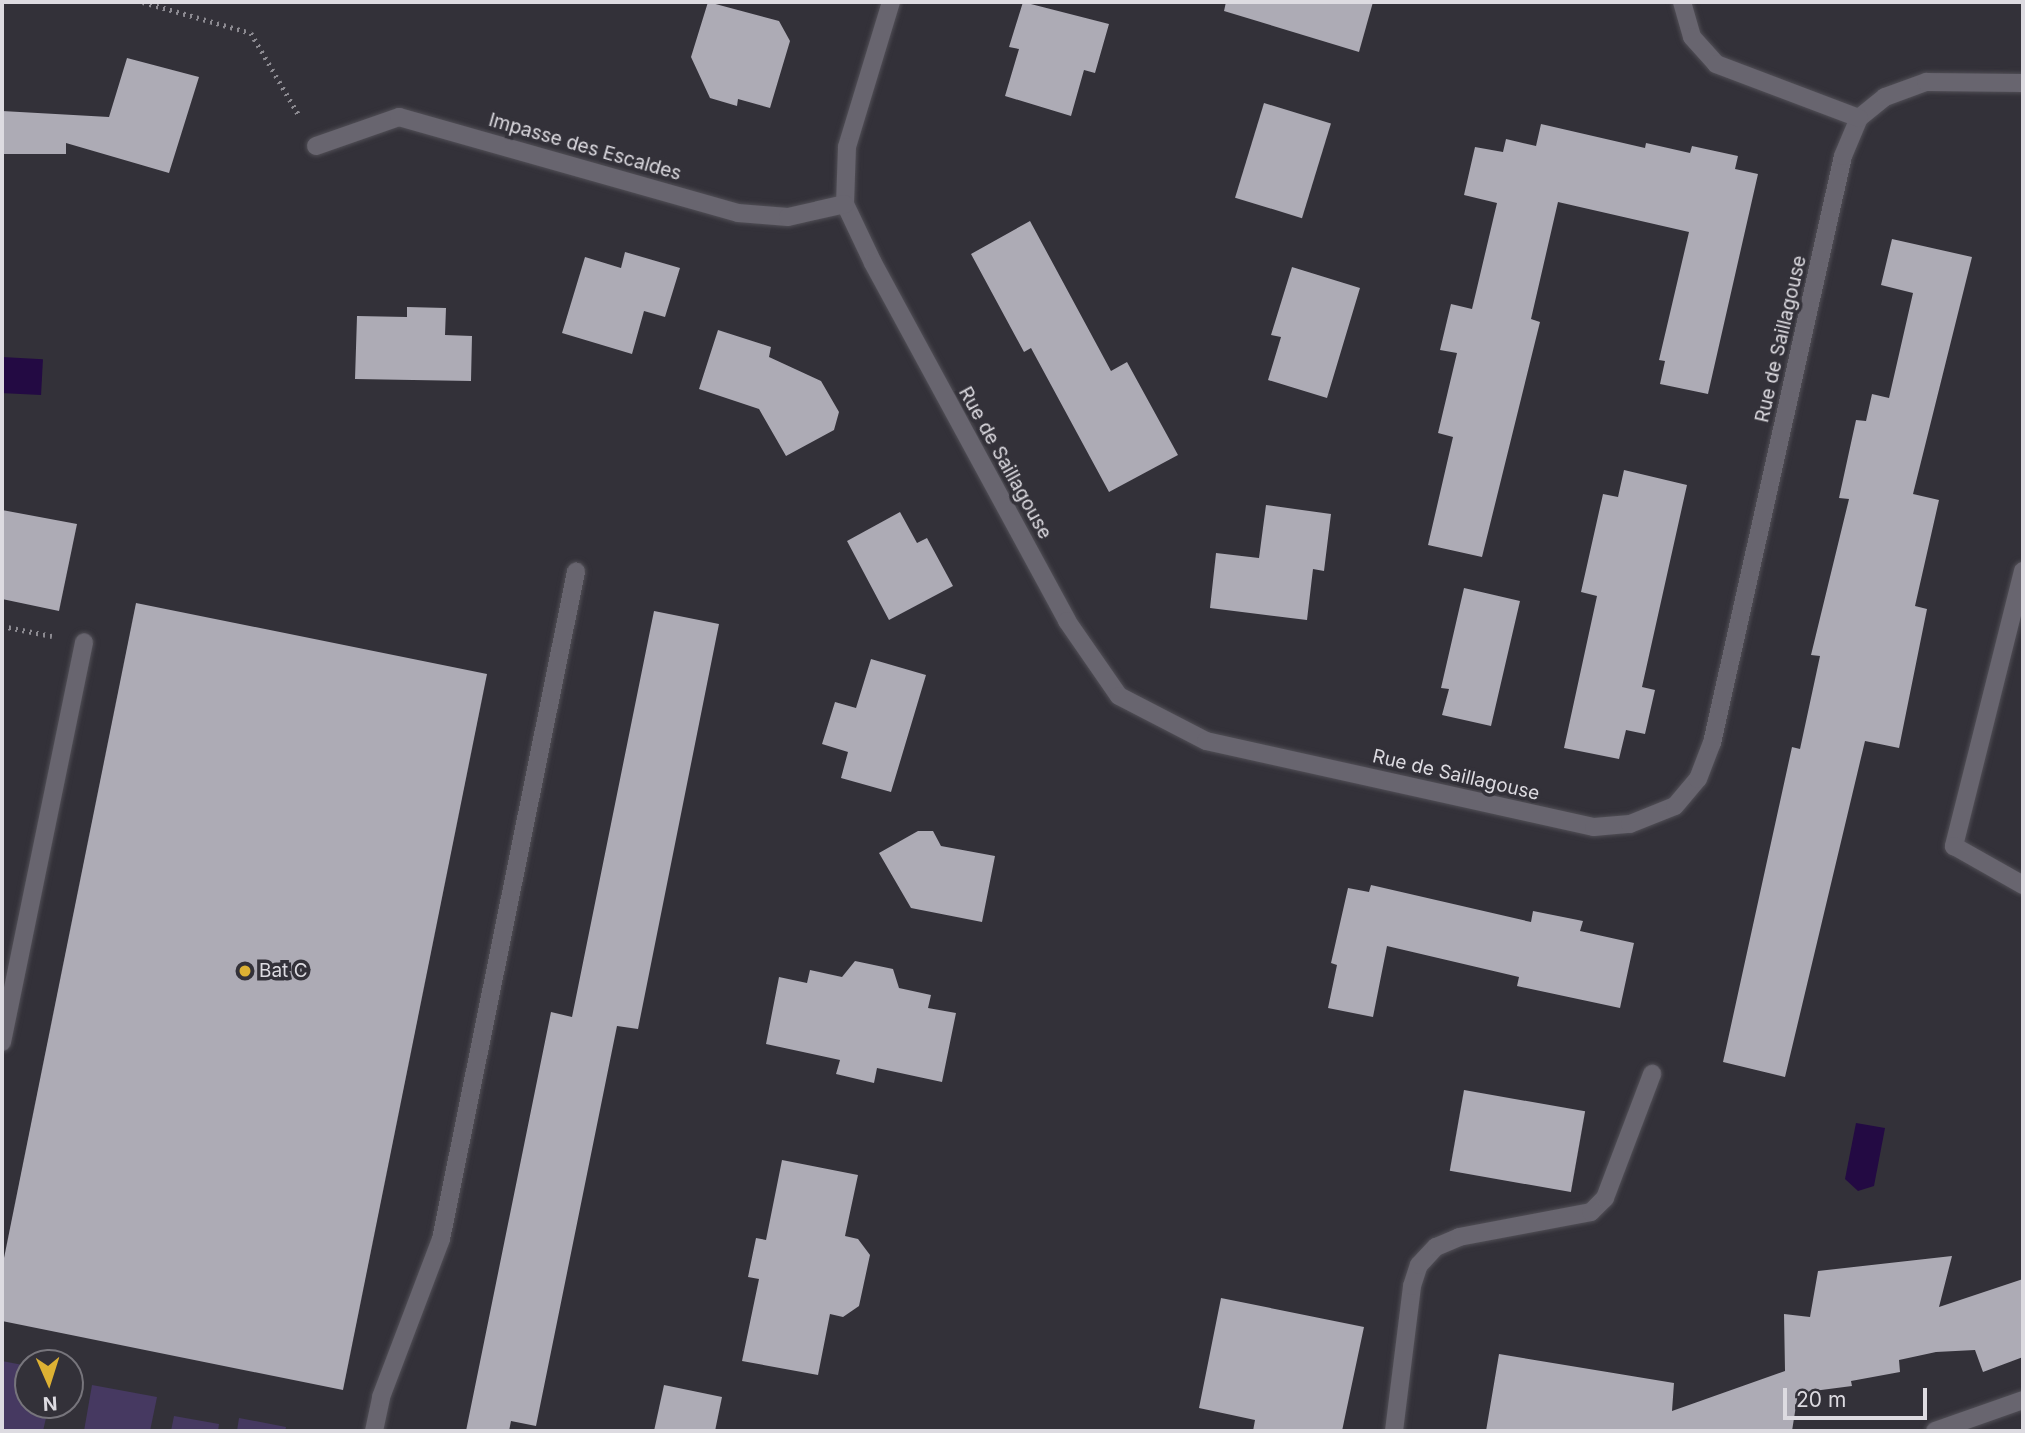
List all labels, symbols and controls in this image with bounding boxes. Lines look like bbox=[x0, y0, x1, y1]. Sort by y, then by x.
street label: Impasse des Escaldes bbox=[486, 109, 684, 185]
street label: Rue de Saillagouse bbox=[1751, 253, 1811, 425]
street label: Rue de Saillagouse bbox=[954, 383, 1056, 543]
street label: Rue de Saillagouse bbox=[1370, 745, 1542, 805]
place label: Bat C bbox=[259, 960, 308, 982]
marker: Bat C bbox=[237, 963, 253, 979]
north arrow bbox=[14, 1349, 84, 1419]
scale bar bbox=[1787, 1374, 1930, 1418]
text: 20 m bbox=[1796, 1387, 1846, 1412]
text: N bbox=[42, 1392, 58, 1415]

